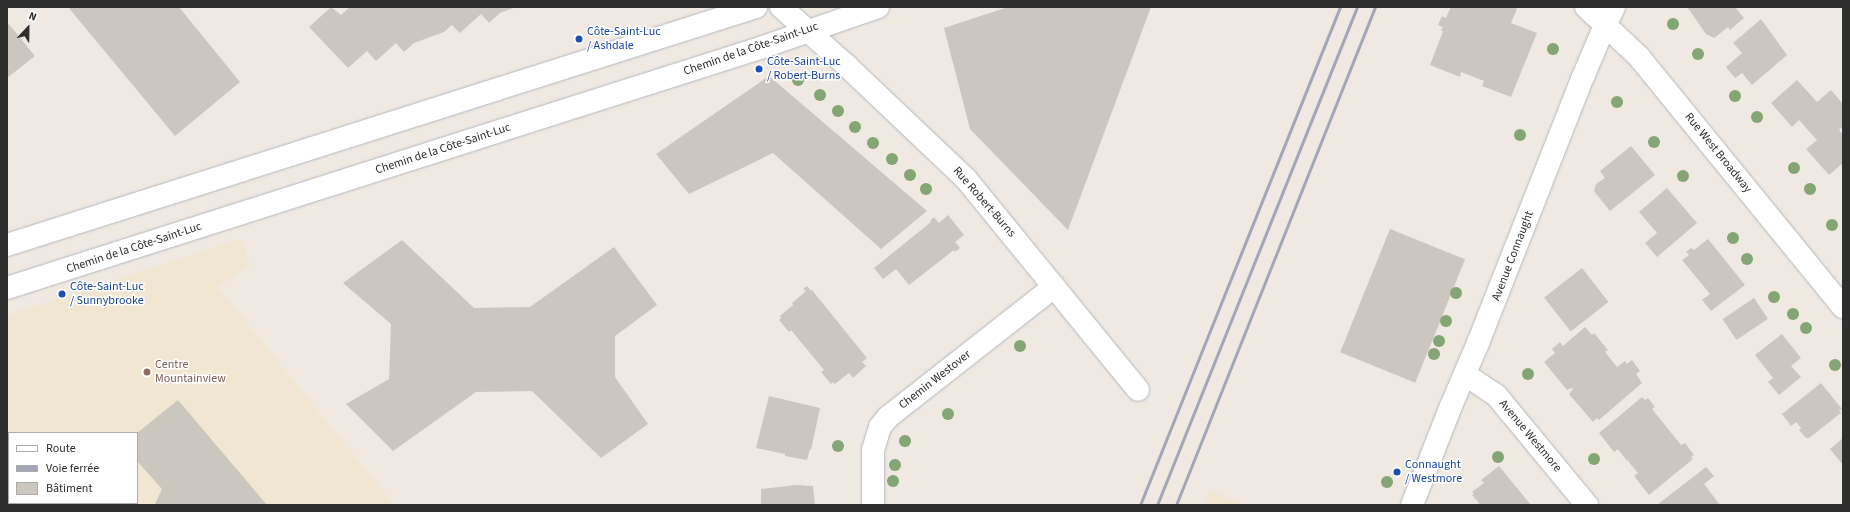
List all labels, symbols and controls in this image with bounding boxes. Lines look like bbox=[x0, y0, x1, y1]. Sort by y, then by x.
north arrow bbox=[8, 8, 48, 48]
text: N bbox=[26, 8, 39, 25]
street label: Chemin de la Côte-Saint-Luc bbox=[682, 19, 820, 79]
place label: Côte-Saint-Luc / Ashdale bbox=[587, 25, 661, 53]
marker: Côte-Saint-Luc / Ashdale bbox=[574, 34, 584, 44]
place label: Côte-Saint-Luc / Robert-Burns bbox=[767, 55, 841, 83]
marker: Côte-Saint-Luc / Robert-Burns bbox=[754, 64, 764, 74]
street label: Rue West Broadway bbox=[1681, 110, 1755, 196]
street label: Chemin de la Côte-Saint-Luc bbox=[373, 120, 513, 178]
street label: Rue Robert-Burns bbox=[950, 164, 1018, 240]
street label: Avenue Connaught bbox=[1489, 209, 1537, 303]
street label: Chemin de la Côte-Saint-Luc bbox=[64, 219, 204, 277]
place label: Côte-Saint-Luc / Sunnybrooke bbox=[70, 280, 144, 308]
marker: Côte-Saint-Luc / Sunnybrooke bbox=[57, 289, 67, 299]
street label: Chemin Westover bbox=[896, 347, 974, 413]
place label: Centre Mountainview bbox=[155, 358, 226, 386]
marker: Centre Mountainview bbox=[142, 367, 152, 377]
street label: Avenue Westmore bbox=[1496, 397, 1564, 475]
legend bbox=[8, 432, 138, 504]
text: Route bbox=[46, 440, 76, 457]
place label: Connaught / Westmore bbox=[1405, 458, 1462, 486]
text: Voie ferrée bbox=[46, 460, 99, 477]
marker: Connaught / Westmore bbox=[1392, 467, 1402, 477]
text: Bâtiment bbox=[46, 480, 92, 497]

